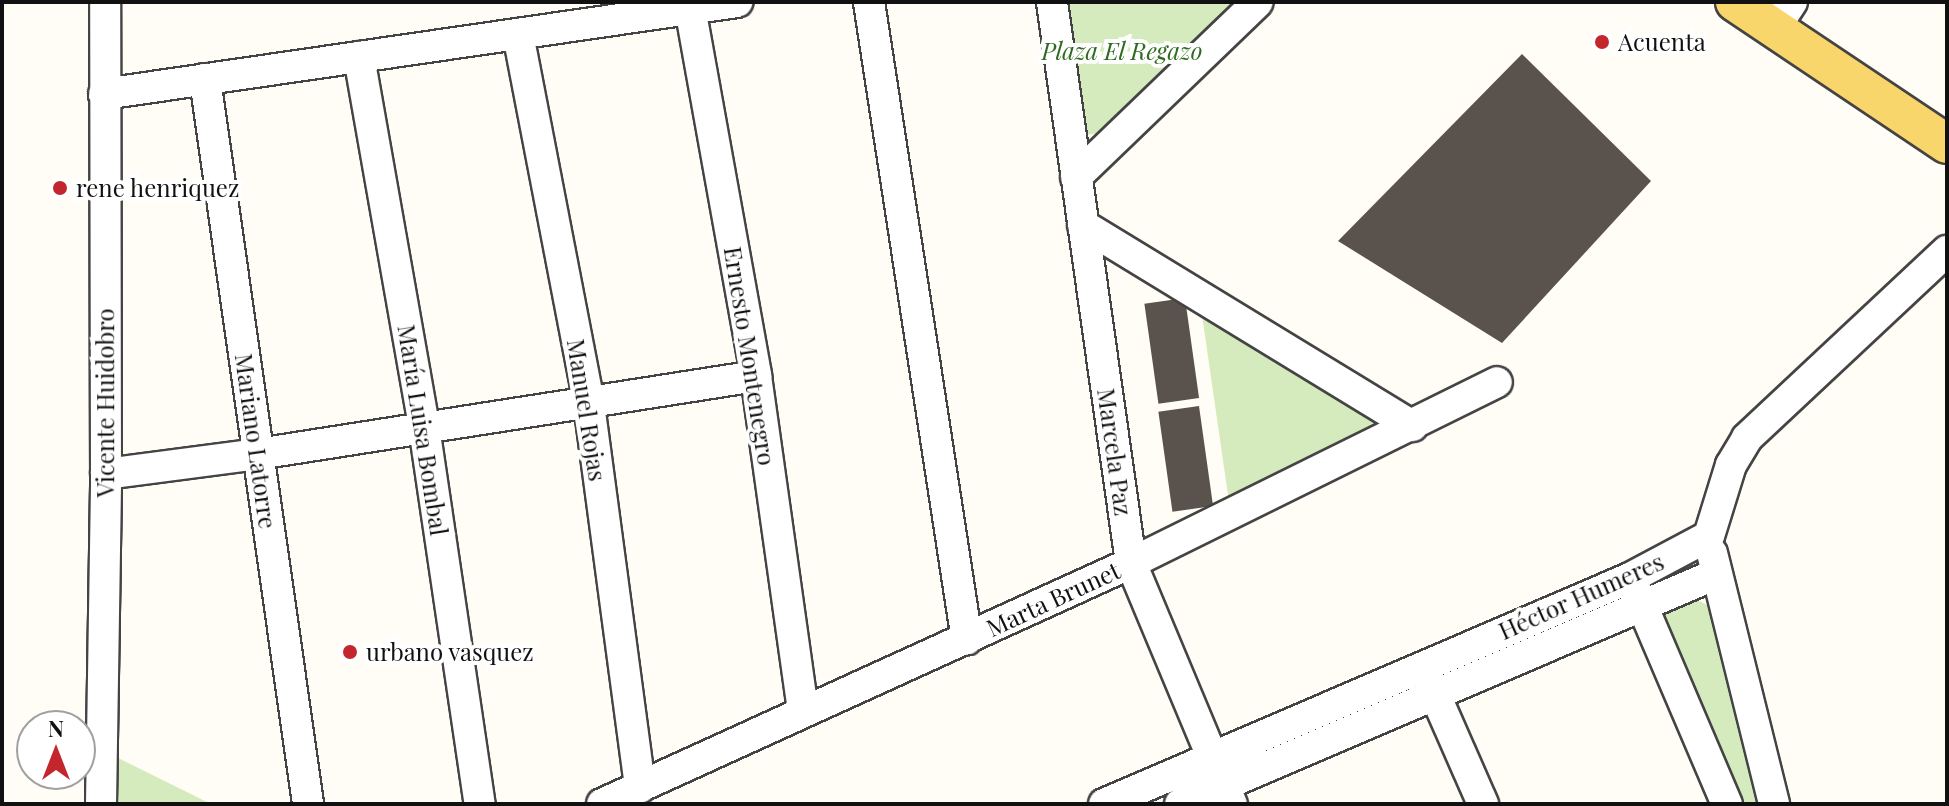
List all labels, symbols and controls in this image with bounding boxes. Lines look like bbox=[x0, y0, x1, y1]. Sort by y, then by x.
place label: Acuenta bbox=[1618, 28, 1706, 56]
marker: Acuenta bbox=[1593, 33, 1611, 51]
park label: Plaza El Regazo bbox=[1041, 37, 1203, 65]
place label: rene henriquez bbox=[76, 174, 240, 202]
marker: rene henriquez bbox=[51, 179, 69, 197]
street label: Ernesto Montenegro bbox=[718, 245, 782, 467]
street label: Vicente Huidobro bbox=[91, 308, 119, 498]
street label: María Luisa Bombal bbox=[392, 322, 454, 538]
street label: Manuel Rojas bbox=[562, 337, 612, 483]
street label: Mariano Latorre bbox=[229, 352, 283, 530]
street label: Marcela Paz bbox=[1092, 386, 1138, 518]
street label: Héctor Humeres bbox=[1494, 547, 1668, 645]
street label: Marta Brunet bbox=[982, 555, 1124, 643]
place label: urbano vasquez bbox=[366, 638, 534, 666]
marker: urbano vasquez bbox=[341, 643, 359, 661]
north arrow bbox=[16, 710, 96, 790]
text: N bbox=[48, 713, 64, 743]

